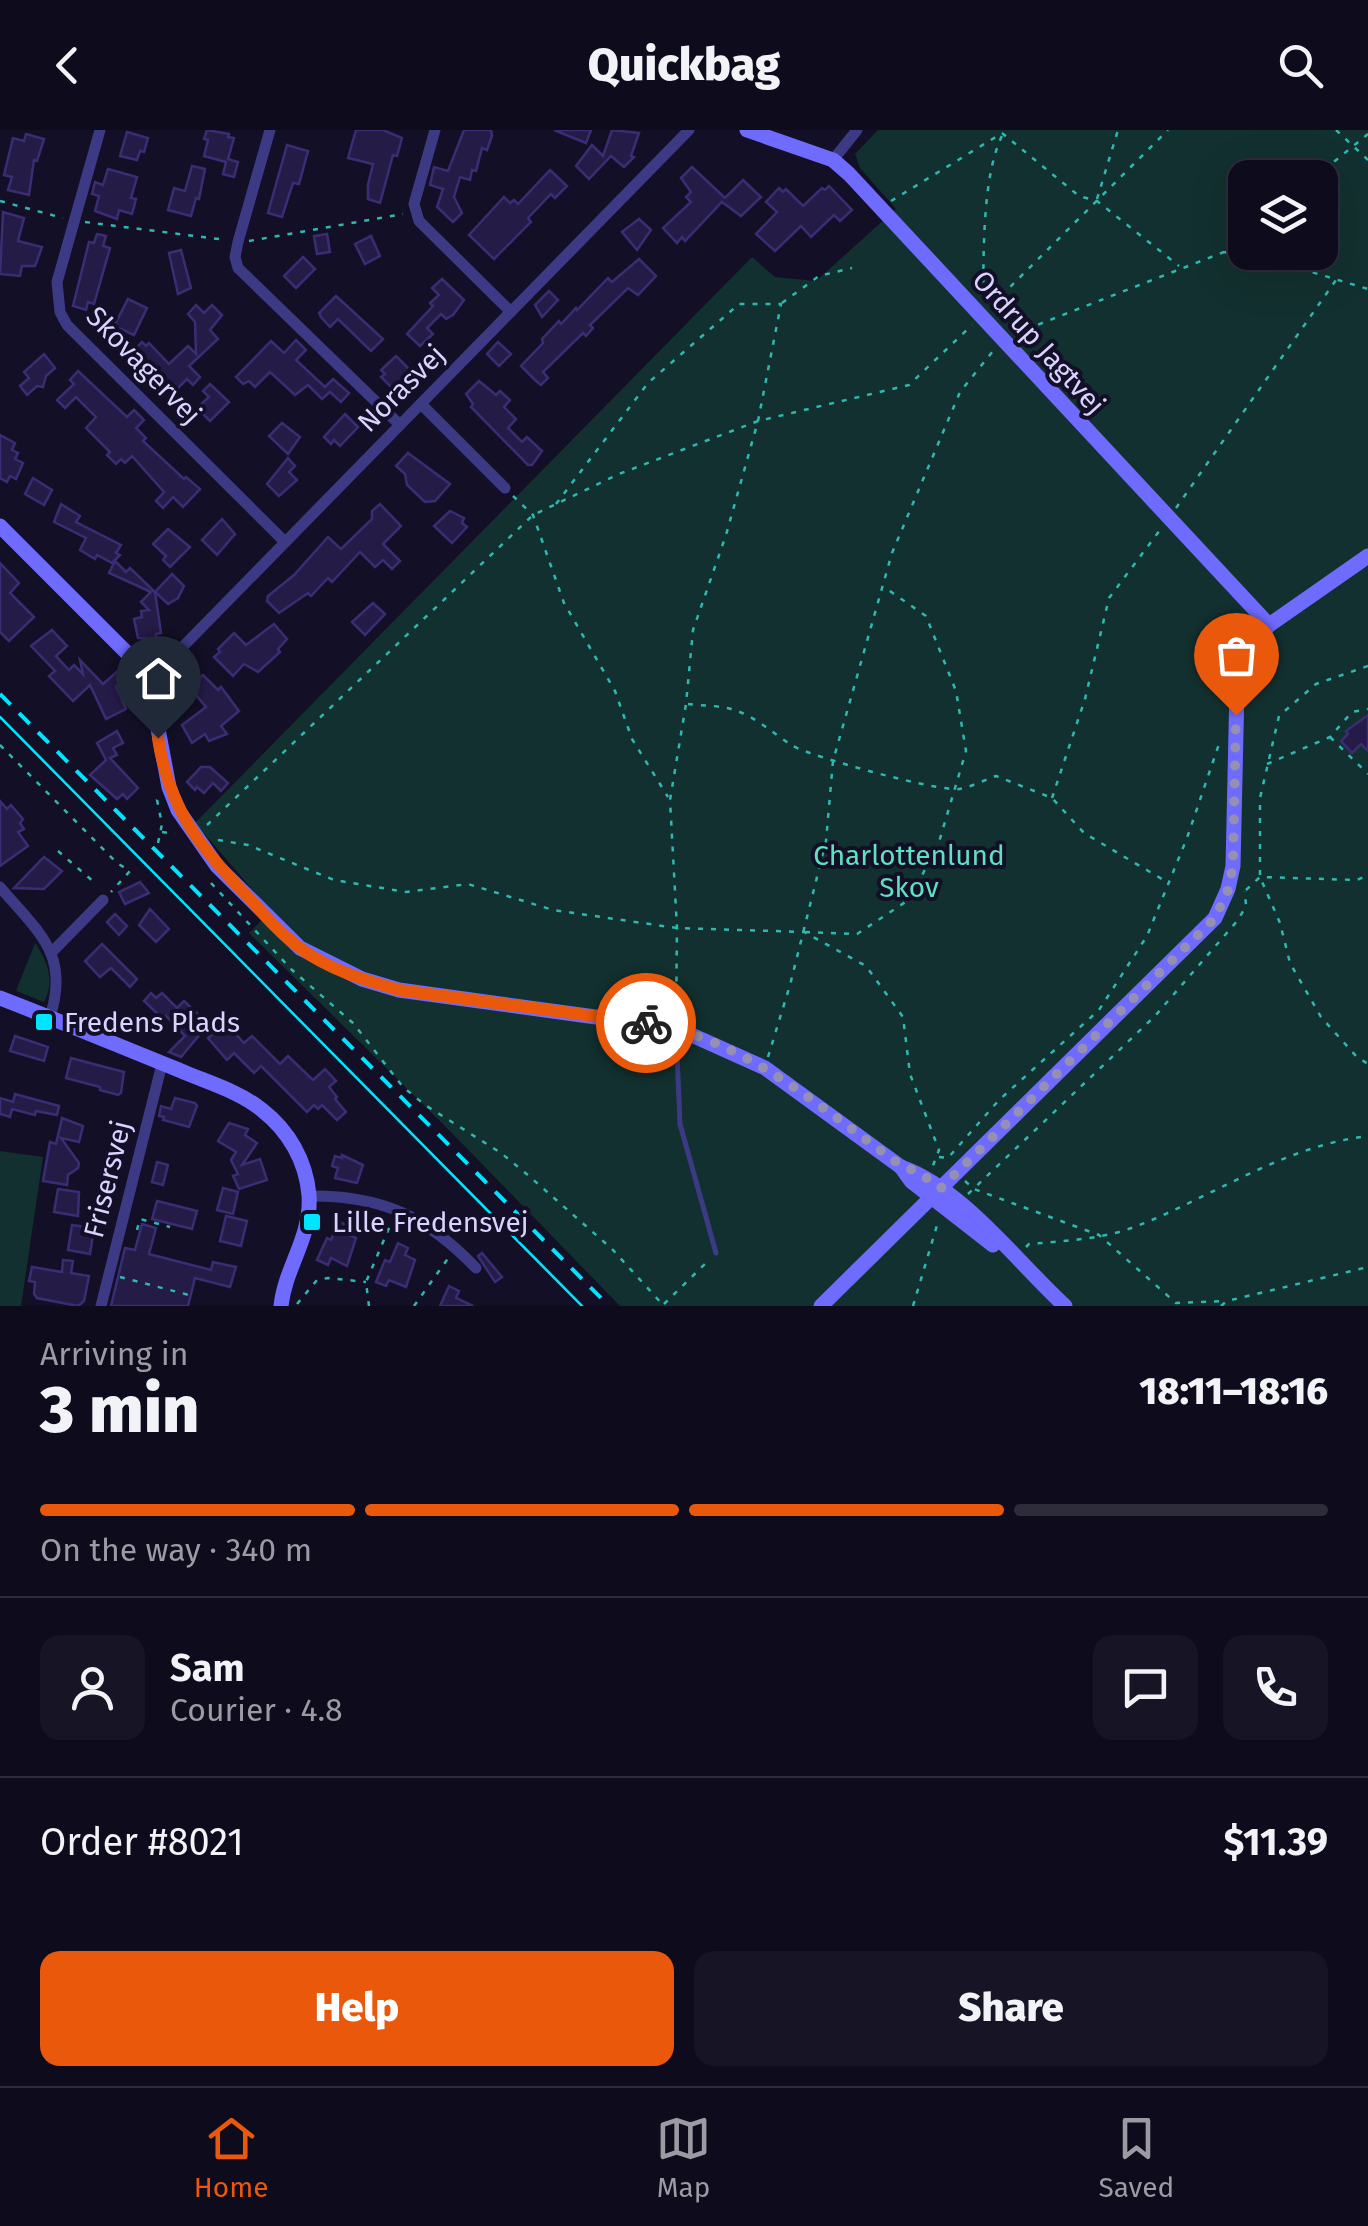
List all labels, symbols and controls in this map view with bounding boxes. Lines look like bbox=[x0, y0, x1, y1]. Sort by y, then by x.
icon: back bbox=[40, 38, 95, 93]
text: Quickbag bbox=[588, 38, 780, 92]
icon: search bbox=[1273, 38, 1328, 93]
map controls bbox=[1228, 160, 1338, 270]
button: layers bbox=[1228, 160, 1338, 270]
street label: Ordrup Jagtvej bbox=[965, 264, 1112, 421]
street label: Skovagervej bbox=[79, 300, 208, 431]
street label: Norasvej bbox=[351, 338, 452, 439]
pin bbox=[1194, 613, 1279, 716]
icon: bag bbox=[1209, 628, 1264, 683]
pin bbox=[116, 636, 201, 739]
icon: home bbox=[131, 651, 186, 706]
park label: Charlottenlund Skov bbox=[813, 839, 1005, 904]
courier bbox=[596, 973, 696, 1073]
icon: bike bbox=[619, 996, 674, 1051]
place label: Fredens Plads bbox=[64, 1006, 240, 1039]
marker: Fredens Plads bbox=[33, 1011, 55, 1033]
street label: Frisersvej bbox=[77, 1117, 138, 1241]
place label: Lille Fredensvej bbox=[332, 1206, 529, 1239]
marker: Lille Fredensvej bbox=[301, 1211, 323, 1233]
text: Arriving in bbox=[40, 1335, 188, 1373]
text: 18:11–18:16 bbox=[1139, 1368, 1328, 1414]
text: 3 min bbox=[40, 1371, 199, 1449]
text: On the way · 340 m bbox=[40, 1531, 312, 1569]
button: person bbox=[40, 1635, 145, 1740]
button: chat bbox=[1093, 1635, 1198, 1740]
button: phone bbox=[1223, 1635, 1328, 1740]
text: Sam bbox=[170, 1645, 245, 1691]
text: Courier · 4.8 bbox=[170, 1691, 343, 1729]
text: Order #8021 bbox=[40, 1819, 244, 1865]
text: $11.39 bbox=[1224, 1819, 1328, 1865]
button: Help bbox=[40, 1951, 674, 2066]
button: Share bbox=[694, 1951, 1328, 2066]
tab: Home bbox=[194, 2111, 268, 2204]
tab: Map bbox=[656, 2111, 711, 2204]
tab: Saved bbox=[1098, 2111, 1174, 2204]

